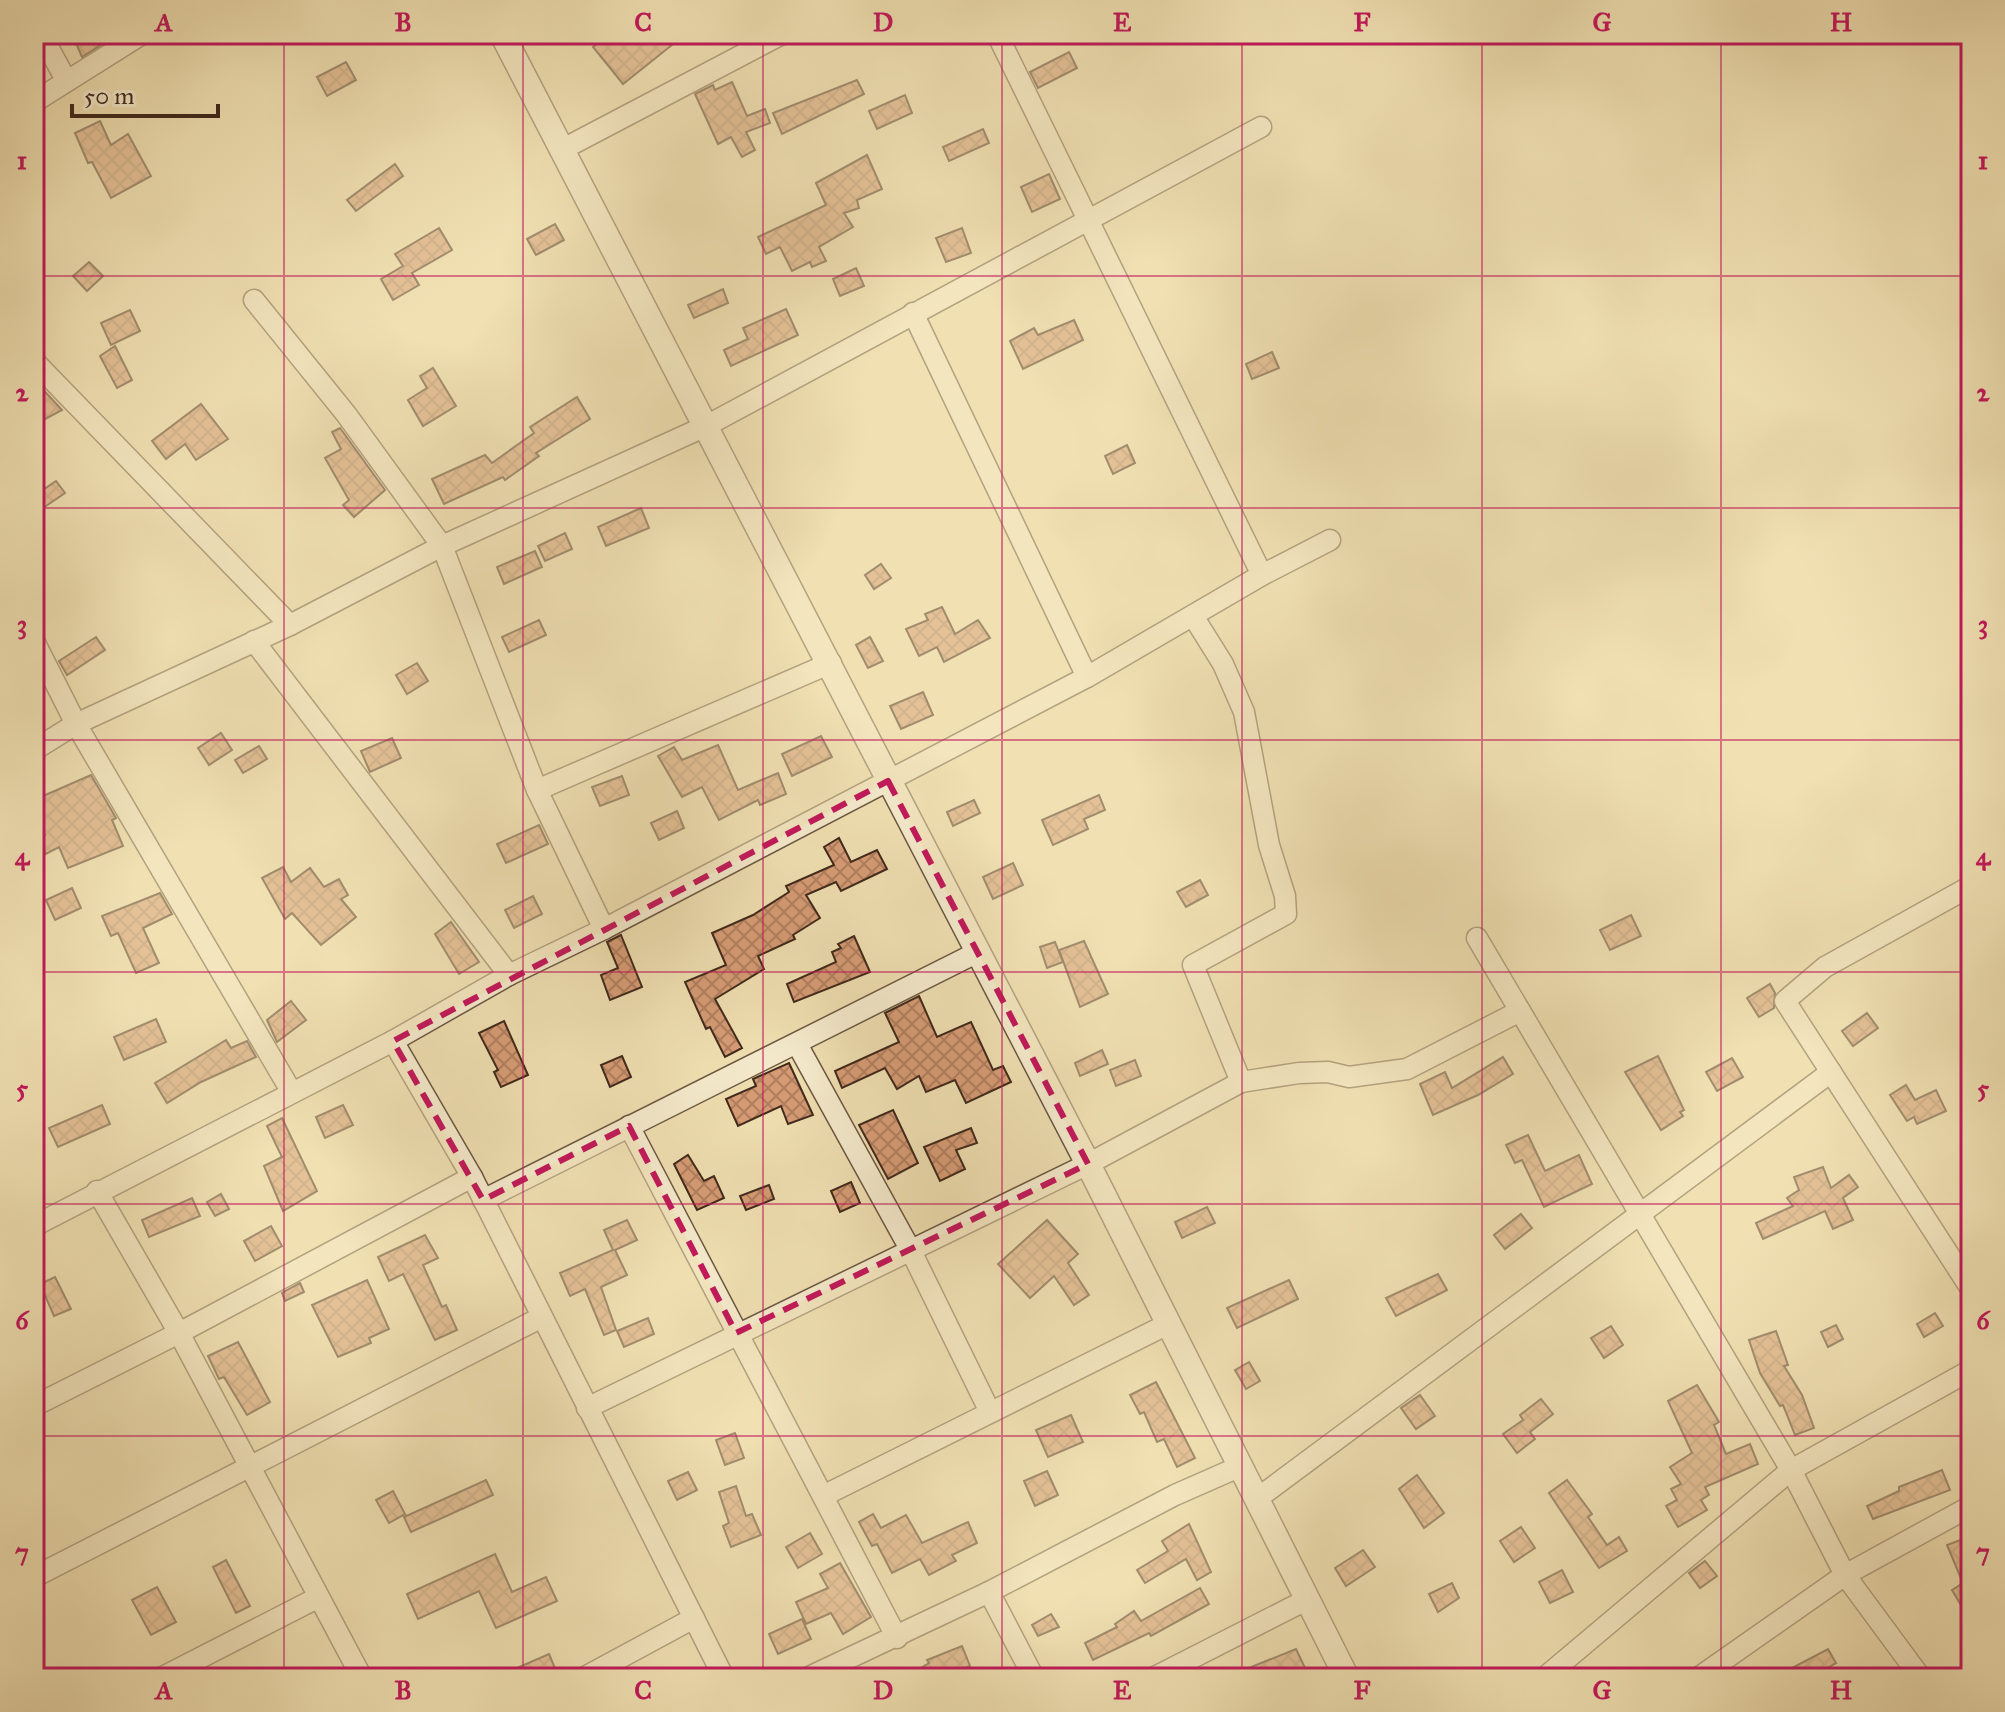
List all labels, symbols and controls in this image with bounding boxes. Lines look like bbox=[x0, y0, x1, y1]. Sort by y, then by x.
text: A bbox=[153, 6, 173, 38]
text: B bbox=[394, 6, 412, 38]
text: C bbox=[634, 6, 652, 38]
text: D bbox=[873, 6, 893, 38]
text: E bbox=[1113, 6, 1132, 38]
text: F bbox=[1354, 6, 1371, 38]
text: G bbox=[1592, 6, 1612, 38]
text: H bbox=[1830, 6, 1853, 38]
scale bar bbox=[72, 68, 218, 118]
text: 50 m bbox=[84, 81, 134, 111]
text: 1 bbox=[17, 144, 27, 176]
text: 1 bbox=[1978, 144, 1988, 176]
text: 2 bbox=[16, 376, 30, 408]
text: 2 bbox=[1977, 376, 1991, 408]
text: 3 bbox=[17, 608, 27, 640]
text: 3 bbox=[1978, 608, 1988, 640]
text: 4 bbox=[15, 840, 31, 872]
text: 4 bbox=[1976, 840, 1992, 872]
text: 5 bbox=[16, 1072, 29, 1104]
text: 5 bbox=[1977, 1072, 1990, 1104]
text: 6 bbox=[15, 1304, 30, 1336]
text: 6 bbox=[1976, 1304, 1991, 1336]
text: 7 bbox=[15, 1536, 29, 1568]
text: 7 bbox=[1976, 1536, 1990, 1568]
text: A bbox=[153, 1674, 173, 1706]
text: B bbox=[394, 1674, 412, 1706]
text: C bbox=[634, 1674, 652, 1706]
text: D bbox=[873, 1674, 893, 1706]
text: E bbox=[1113, 1674, 1132, 1706]
text: F bbox=[1354, 1674, 1371, 1706]
text: G bbox=[1592, 1674, 1612, 1706]
text: H bbox=[1830, 1674, 1853, 1706]

